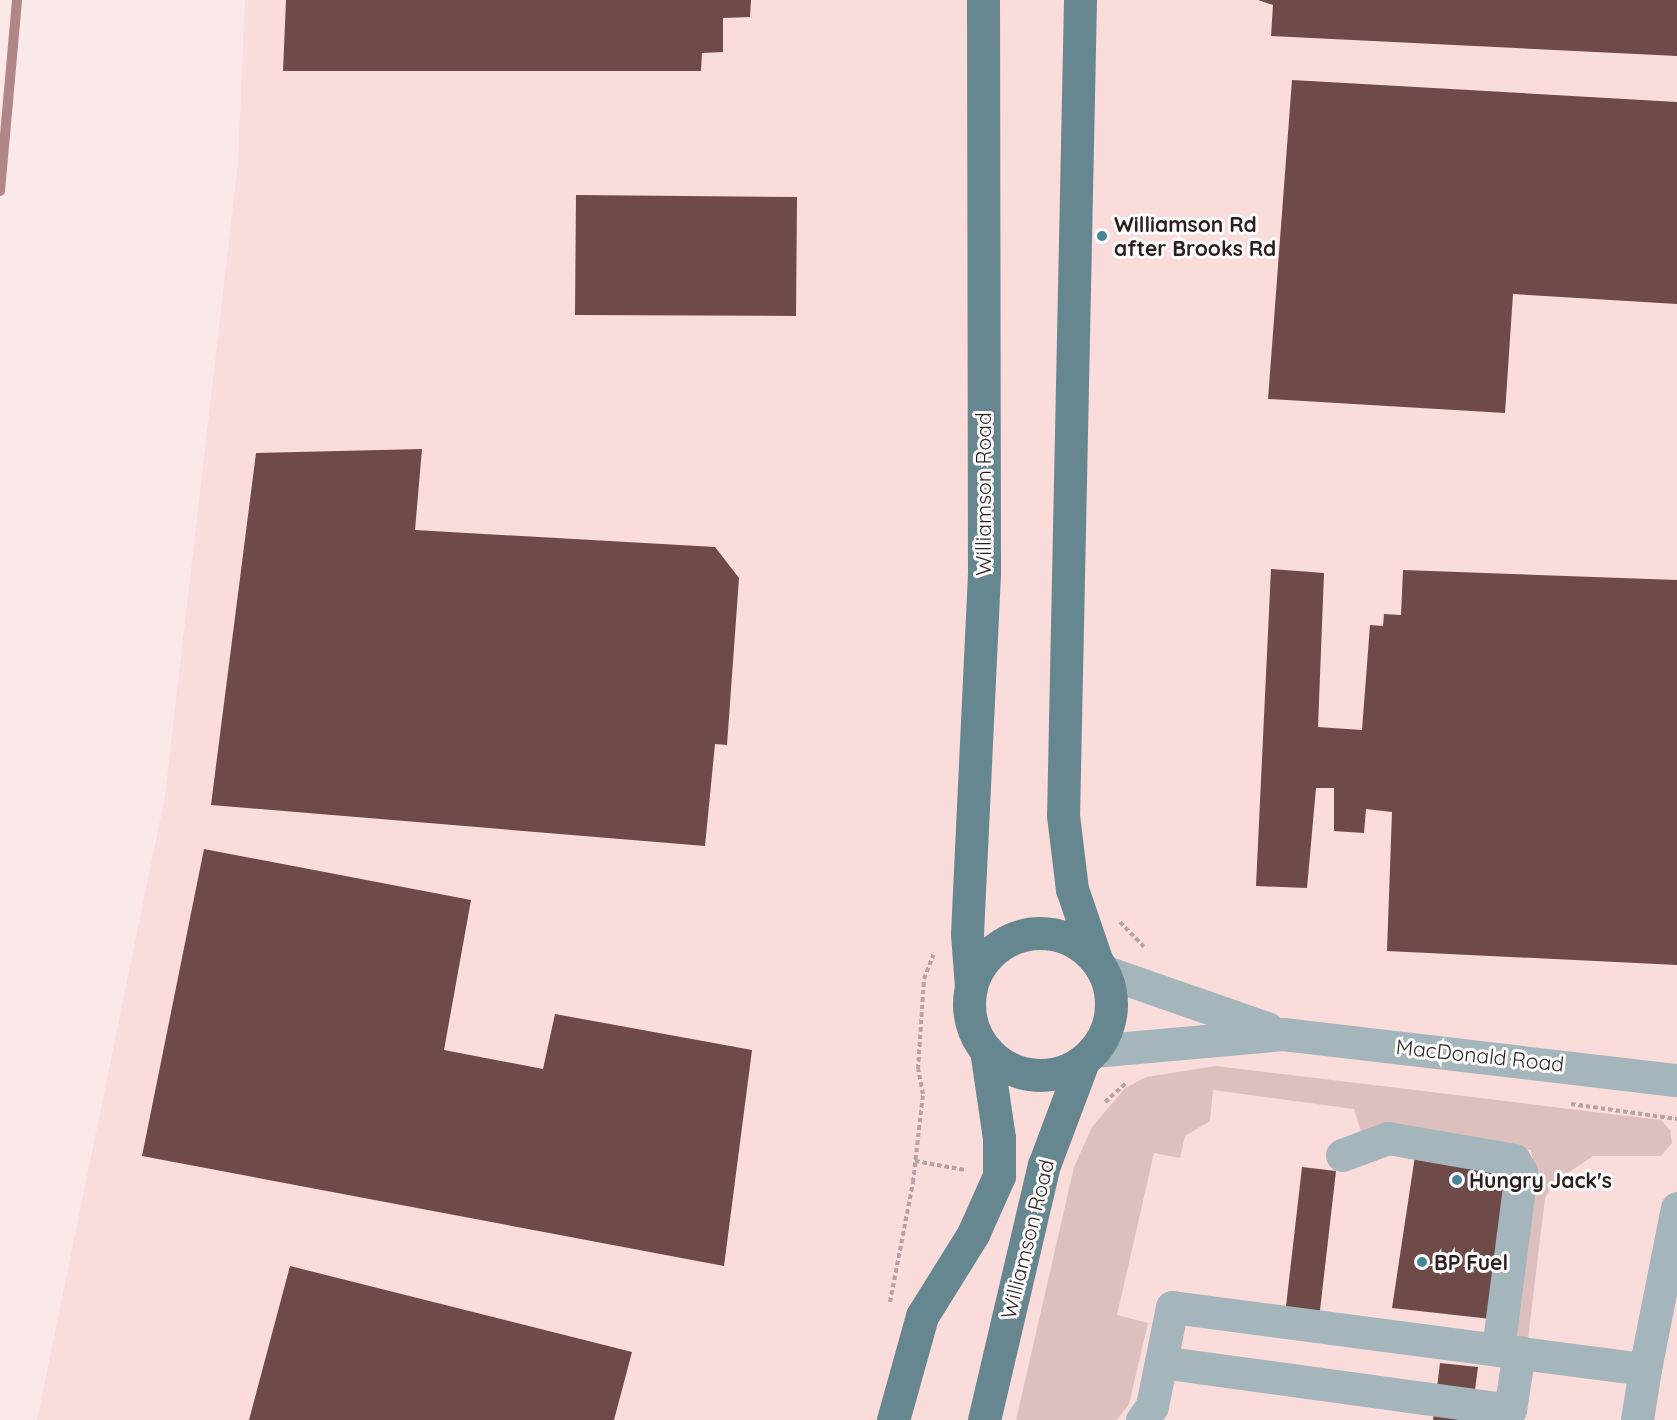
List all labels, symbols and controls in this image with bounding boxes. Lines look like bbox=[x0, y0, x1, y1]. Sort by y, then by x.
place label: Williamson Rd after Brooks Rd bbox=[1114, 211, 1276, 261]
marker: Williamson Rd after Brooks Rd bbox=[1095, 229, 1109, 243]
street label: Williamson Road bbox=[970, 412, 996, 576]
street label: MacDonald Road bbox=[1395, 1034, 1565, 1076]
street label: Williamson Road bbox=[995, 1157, 1059, 1321]
place label: Hungry Jack's bbox=[1469, 1167, 1612, 1193]
marker: Hungry Jack's bbox=[1450, 1173, 1464, 1187]
place label: BP Fuel bbox=[1434, 1249, 1508, 1275]
marker: BP Fuel bbox=[1415, 1255, 1429, 1269]

